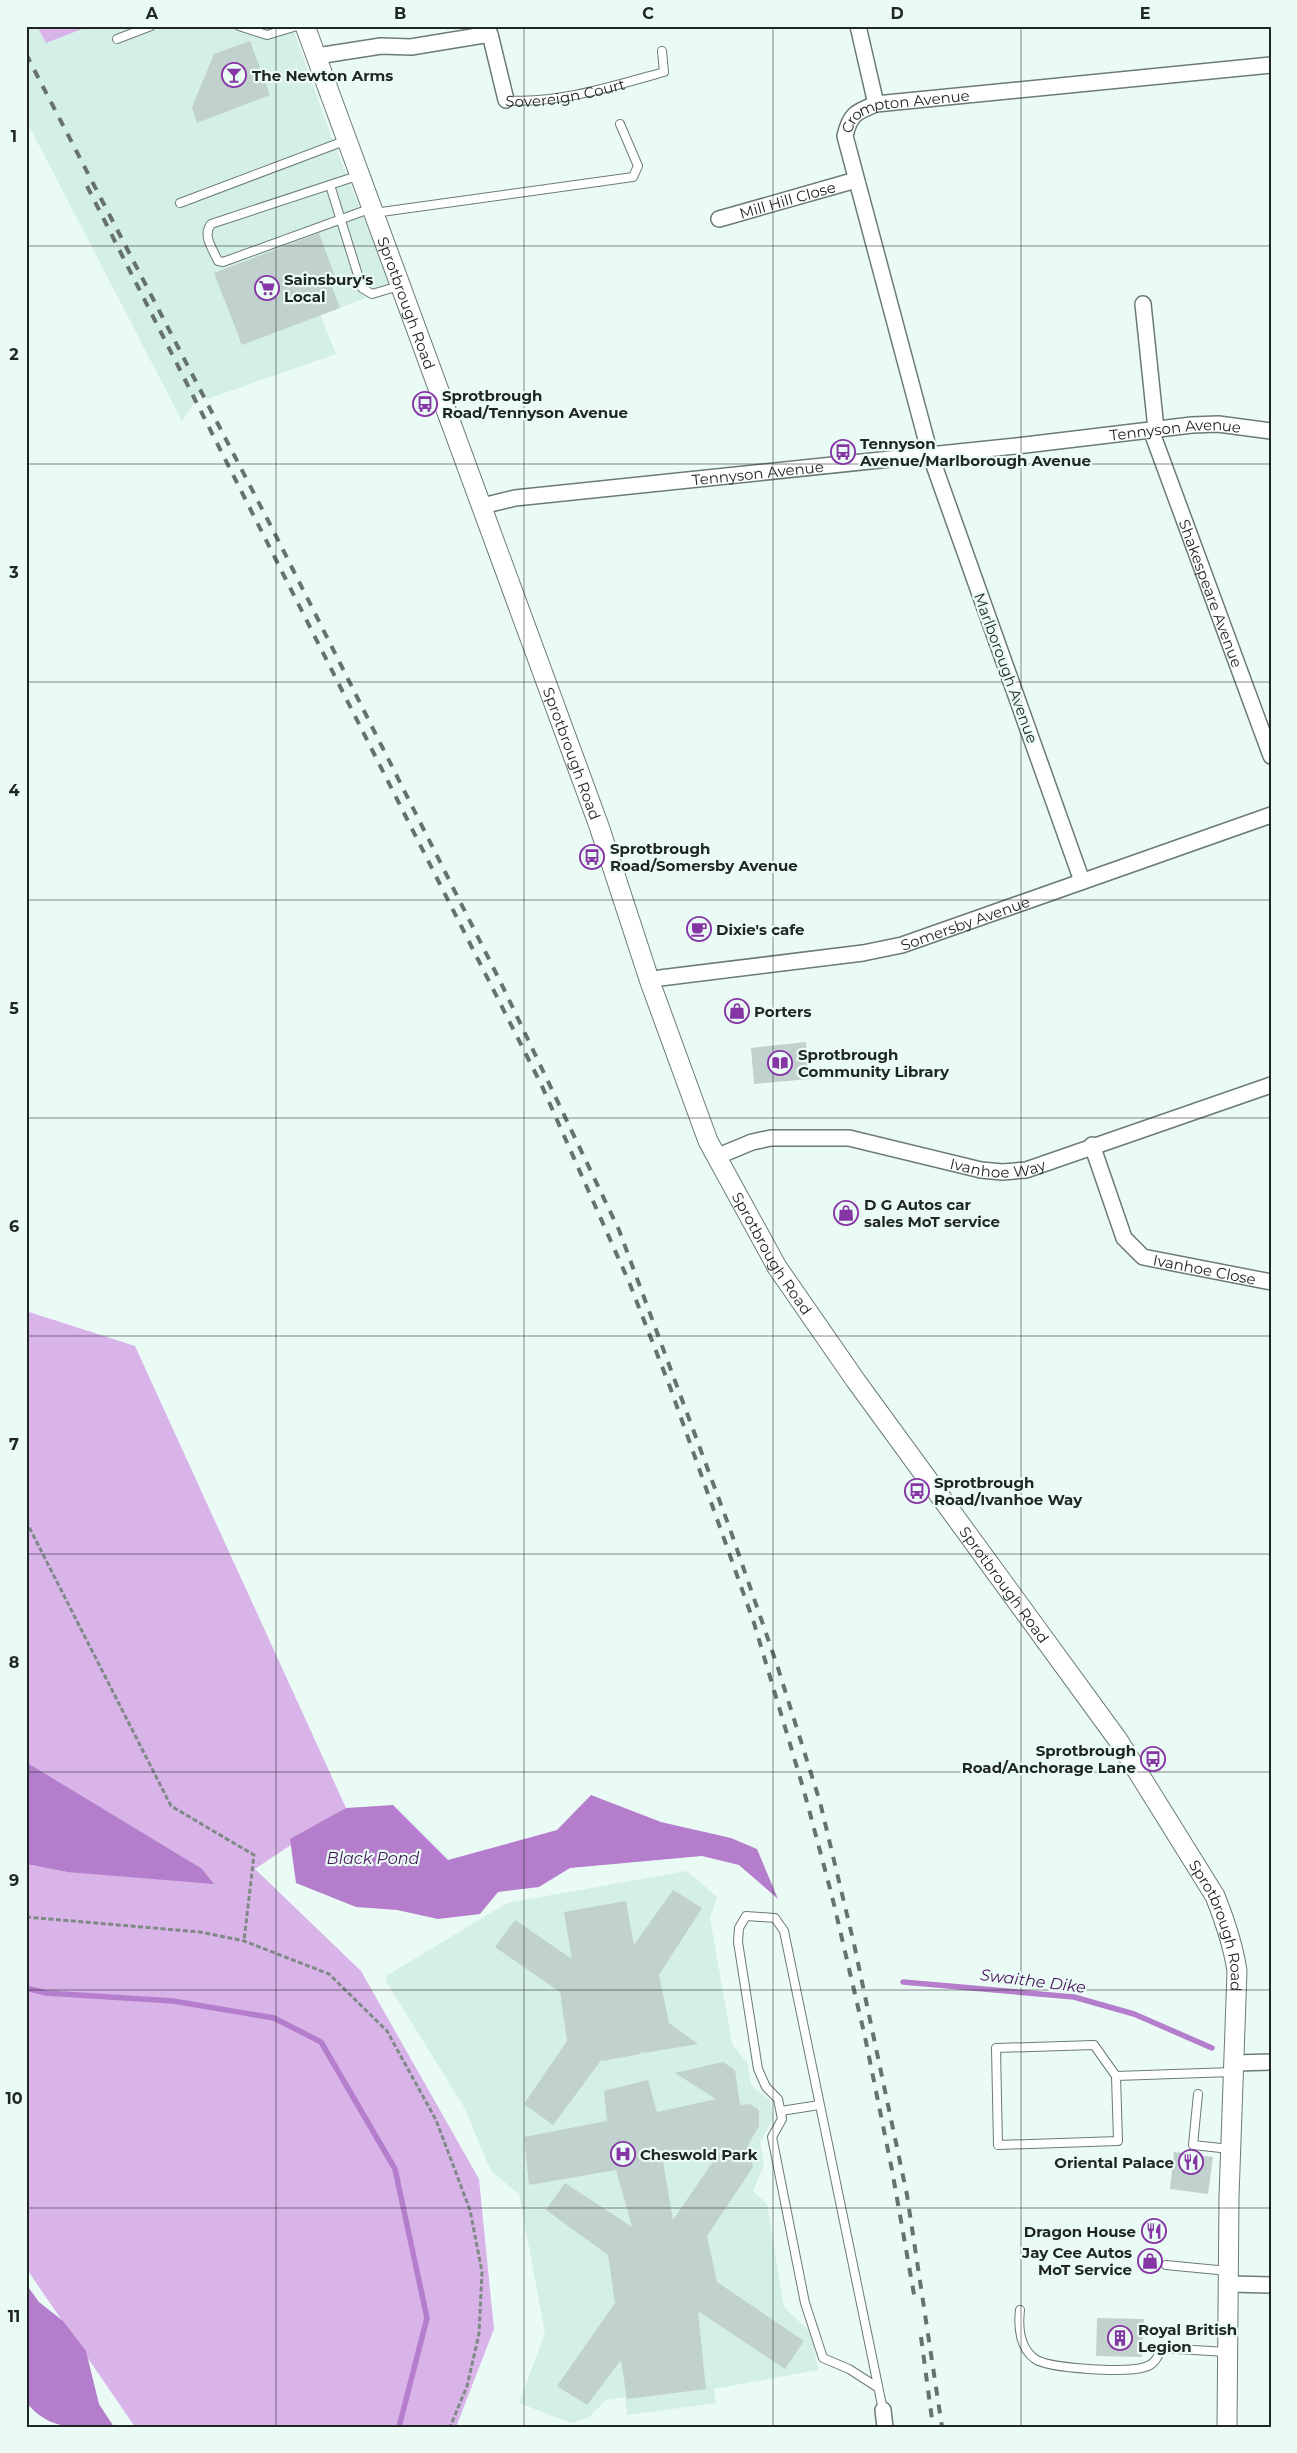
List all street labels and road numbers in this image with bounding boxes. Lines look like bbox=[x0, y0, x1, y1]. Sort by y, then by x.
street label: Sovereign Court bbox=[505, 74, 627, 110]
street label: Crompton Avenue bbox=[837, 85, 970, 135]
street label: Mill Hill Close bbox=[737, 177, 838, 222]
street label: Sprotbrough Road bbox=[374, 234, 440, 372]
street label: Tennyson Avenue bbox=[1108, 414, 1242, 444]
street label: Tennyson Avenue bbox=[691, 456, 825, 489]
street label: Shakespeare Avenue bbox=[1175, 517, 1247, 670]
street label: Marlborough Avenue bbox=[970, 590, 1042, 746]
street label: Sprotbrough Road bbox=[539, 685, 605, 822]
street label: Somersby Avenue bbox=[898, 891, 1032, 954]
street label: Ivanhoe Way bbox=[948, 1153, 1049, 1182]
street label: Sprotbrough Road bbox=[728, 1189, 816, 1318]
street label: Ivanhoe Close bbox=[1152, 1250, 1258, 1288]
street label: Sprotbrough Road bbox=[956, 1522, 1053, 1647]
street label: Sprotbrough Road bbox=[1185, 1856, 1247, 1992]

